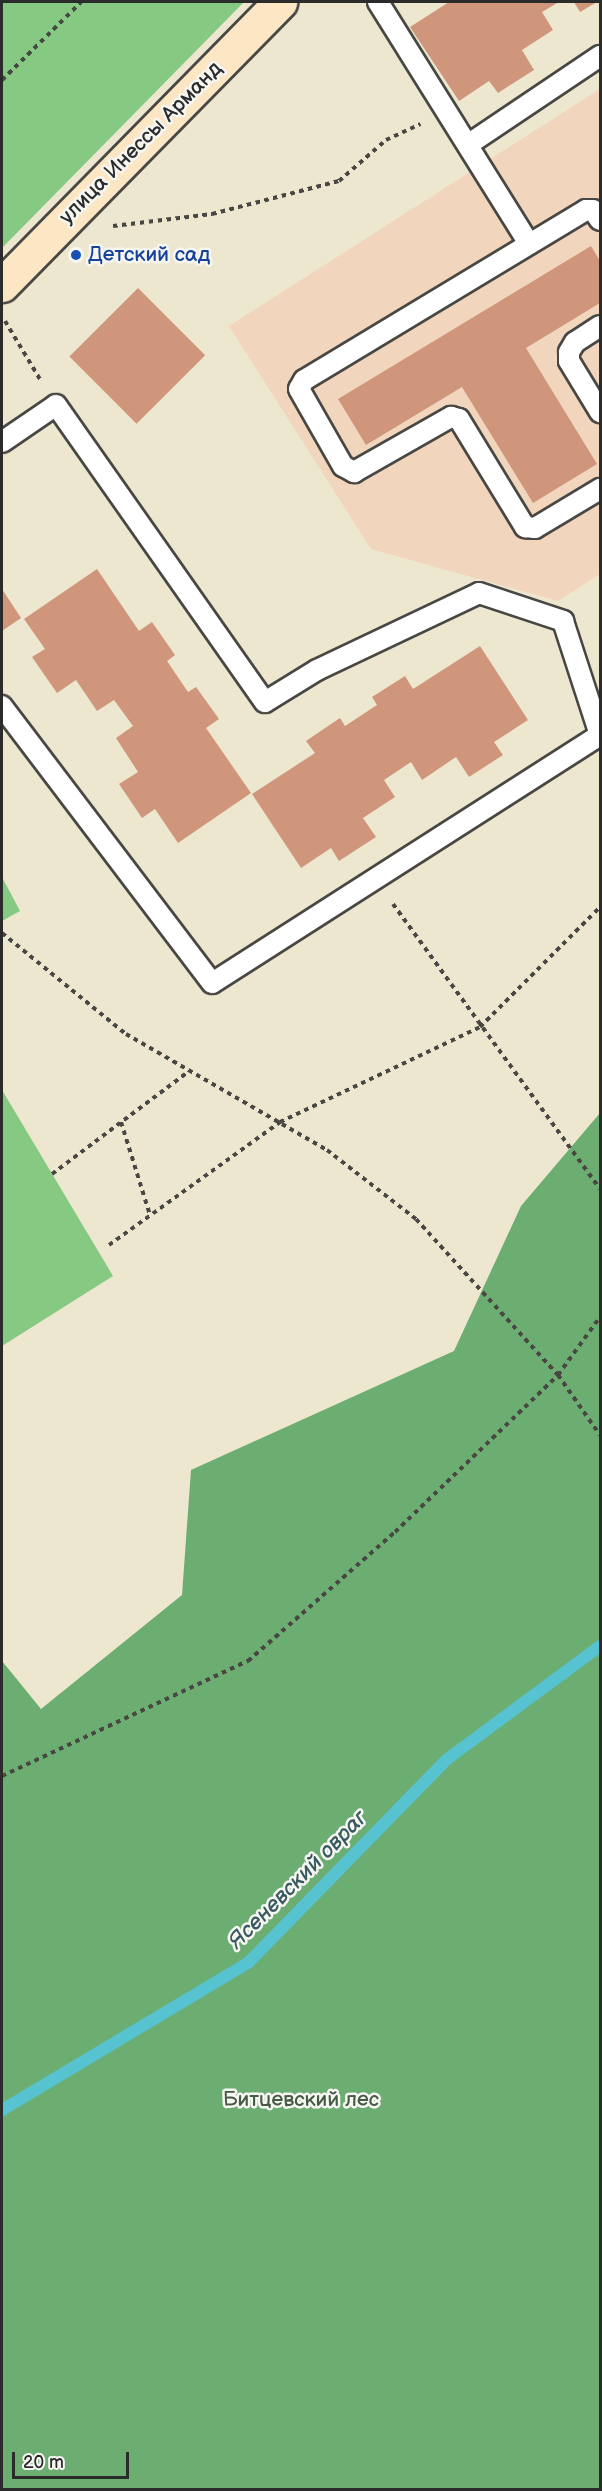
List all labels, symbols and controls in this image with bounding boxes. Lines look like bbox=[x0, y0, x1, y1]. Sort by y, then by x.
street label: улица Инессы Арманд bbox=[54, 56, 228, 230]
place label: Детский сад bbox=[88, 242, 210, 268]
marker: Детский сад bbox=[69, 248, 83, 262]
water label: Ясеневский овраг bbox=[223, 1805, 373, 1955]
park label: Битцевский лес bbox=[223, 2087, 379, 2113]
scale bar bbox=[15, 2440, 132, 2478]
text: 20 m bbox=[23, 2452, 64, 2473]

